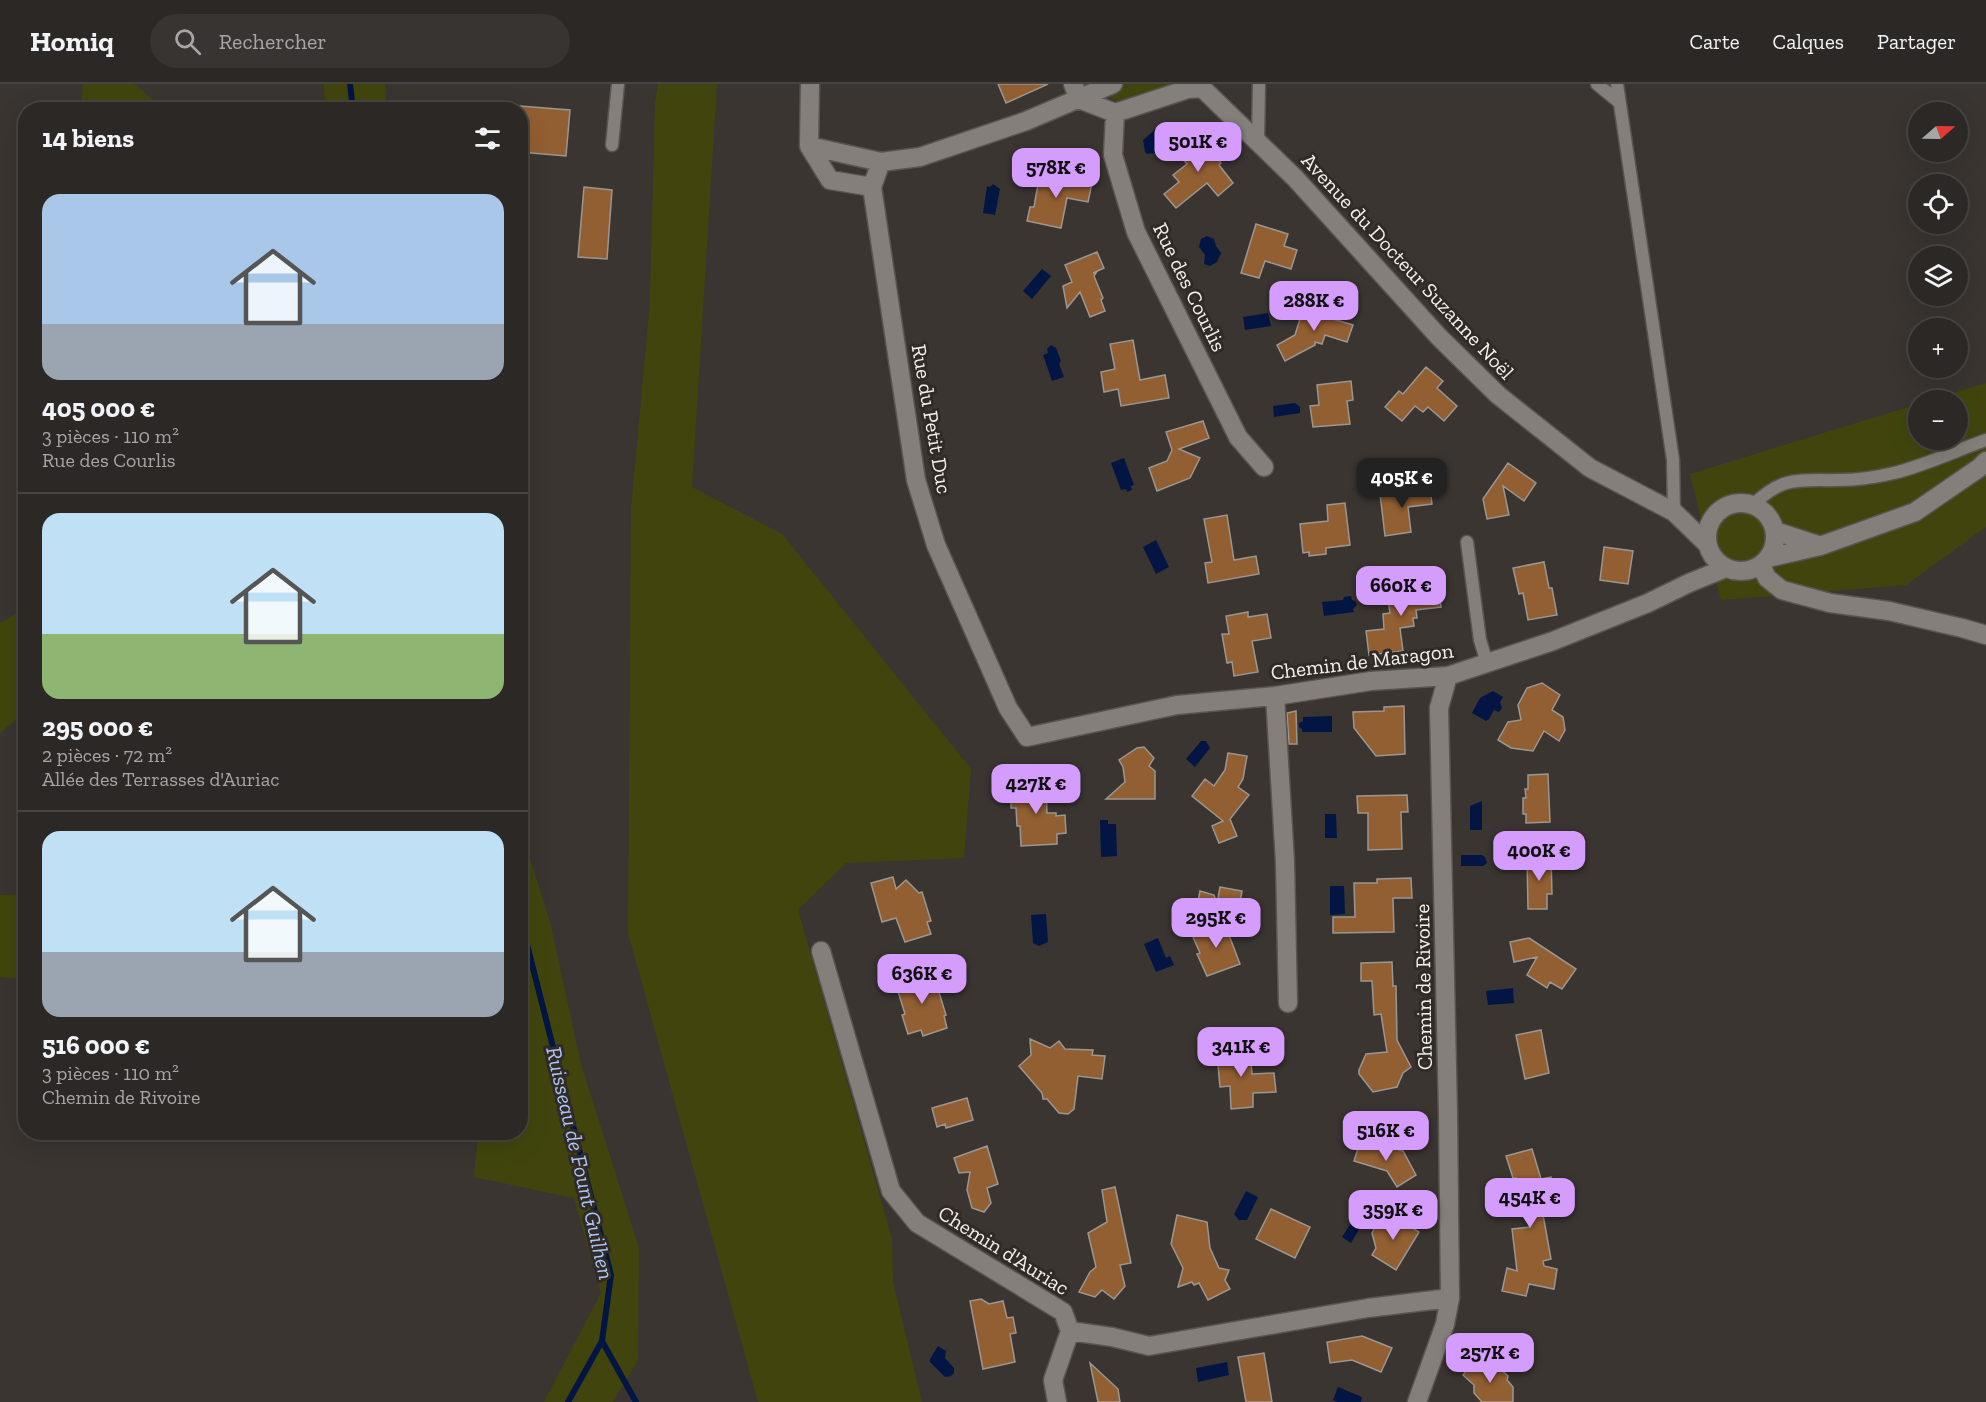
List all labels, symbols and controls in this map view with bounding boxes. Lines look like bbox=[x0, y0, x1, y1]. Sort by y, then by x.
search box bbox=[150, 14, 570, 68]
text: Homiq bbox=[30, 25, 114, 58]
icon: search bbox=[171, 25, 204, 58]
text: Rechercher bbox=[219, 28, 327, 55]
text: Carte bbox=[1689, 29, 1740, 54]
text: Calques bbox=[1773, 29, 1844, 54]
text: Partager bbox=[1877, 29, 1956, 54]
north arrow bbox=[1908, 102, 1968, 162]
map controls bbox=[1908, 102, 1968, 450]
text: 14 biens bbox=[42, 122, 134, 154]
icon: filters bbox=[471, 122, 504, 155]
pin: 501K € bbox=[1149, 122, 1247, 173]
text: 501K € bbox=[1168, 129, 1228, 153]
pin: 578K € bbox=[1007, 148, 1105, 199]
street label: Avenue du Docteur Suzanne Noël bbox=[1296, 148, 1520, 385]
text: 578K € bbox=[1026, 155, 1086, 179]
button: locate bbox=[1908, 174, 1968, 234]
street label: Rue des Courlis bbox=[1148, 219, 1232, 355]
icon: home bbox=[219, 233, 327, 341]
button: layers bbox=[1908, 246, 1968, 306]
pin: 288K € bbox=[1265, 281, 1363, 332]
text: 288K € bbox=[1283, 288, 1345, 312]
button: + bbox=[1908, 318, 1968, 378]
street label: Rue du Petit Duc bbox=[907, 342, 957, 496]
button: − bbox=[1908, 390, 1968, 450]
text: 405 000 € bbox=[42, 392, 155, 424]
text: 3 pièces · 110 m² bbox=[42, 424, 179, 448]
text: Rue des Courlis bbox=[42, 448, 176, 472]
pin: 405K € bbox=[1353, 458, 1451, 509]
text: 405K € bbox=[1371, 465, 1433, 489]
icon: home bbox=[219, 552, 327, 660]
pin: 660K € bbox=[1352, 566, 1450, 617]
text: 660K € bbox=[1370, 573, 1432, 597]
street label: Chemin de Maragon bbox=[1269, 637, 1455, 685]
text: 295 000 € bbox=[42, 711, 154, 743]
text: 2 pièces · 72 m² bbox=[42, 743, 172, 767]
pin: 427K € bbox=[987, 764, 1085, 815]
text: Allée des Terrasses d'Auriac bbox=[42, 767, 280, 791]
text: 427K € bbox=[1005, 771, 1067, 795]
pin: 400K € bbox=[1490, 831, 1588, 882]
text: 400K € bbox=[1507, 838, 1571, 862]
icon: home bbox=[219, 870, 327, 978]
pin: 295K € bbox=[1167, 898, 1265, 949]
street label: Chemin de Rivoire bbox=[1409, 903, 1437, 1070]
text: 295K € bbox=[1186, 905, 1246, 929]
pin: 636K € bbox=[873, 954, 971, 1005]
text: 636K € bbox=[891, 961, 953, 985]
pin: 341K € bbox=[1192, 1027, 1290, 1078]
text: 516 000 € bbox=[42, 1029, 150, 1061]
text: 341K € bbox=[1211, 1034, 1271, 1058]
water label: Ruisseau de Fount Guilhen bbox=[540, 1044, 620, 1282]
text: 3 pièces · 110 m² bbox=[42, 1061, 179, 1085]
text: Chemin de Rivoire bbox=[42, 1085, 200, 1109]
pin: 516K € bbox=[1337, 1111, 1435, 1162]
text: 516K € bbox=[1357, 1118, 1415, 1142]
pin: 454K € bbox=[1481, 1178, 1579, 1229]
text: 454K € bbox=[1499, 1185, 1561, 1209]
pin: 359K € bbox=[1344, 1190, 1442, 1241]
text: 359K € bbox=[1363, 1197, 1423, 1221]
street label: Chemin d'Auriac bbox=[934, 1200, 1074, 1300]
pin: 257K € bbox=[1441, 1333, 1539, 1384]
text: 257K € bbox=[1460, 1340, 1520, 1364]

